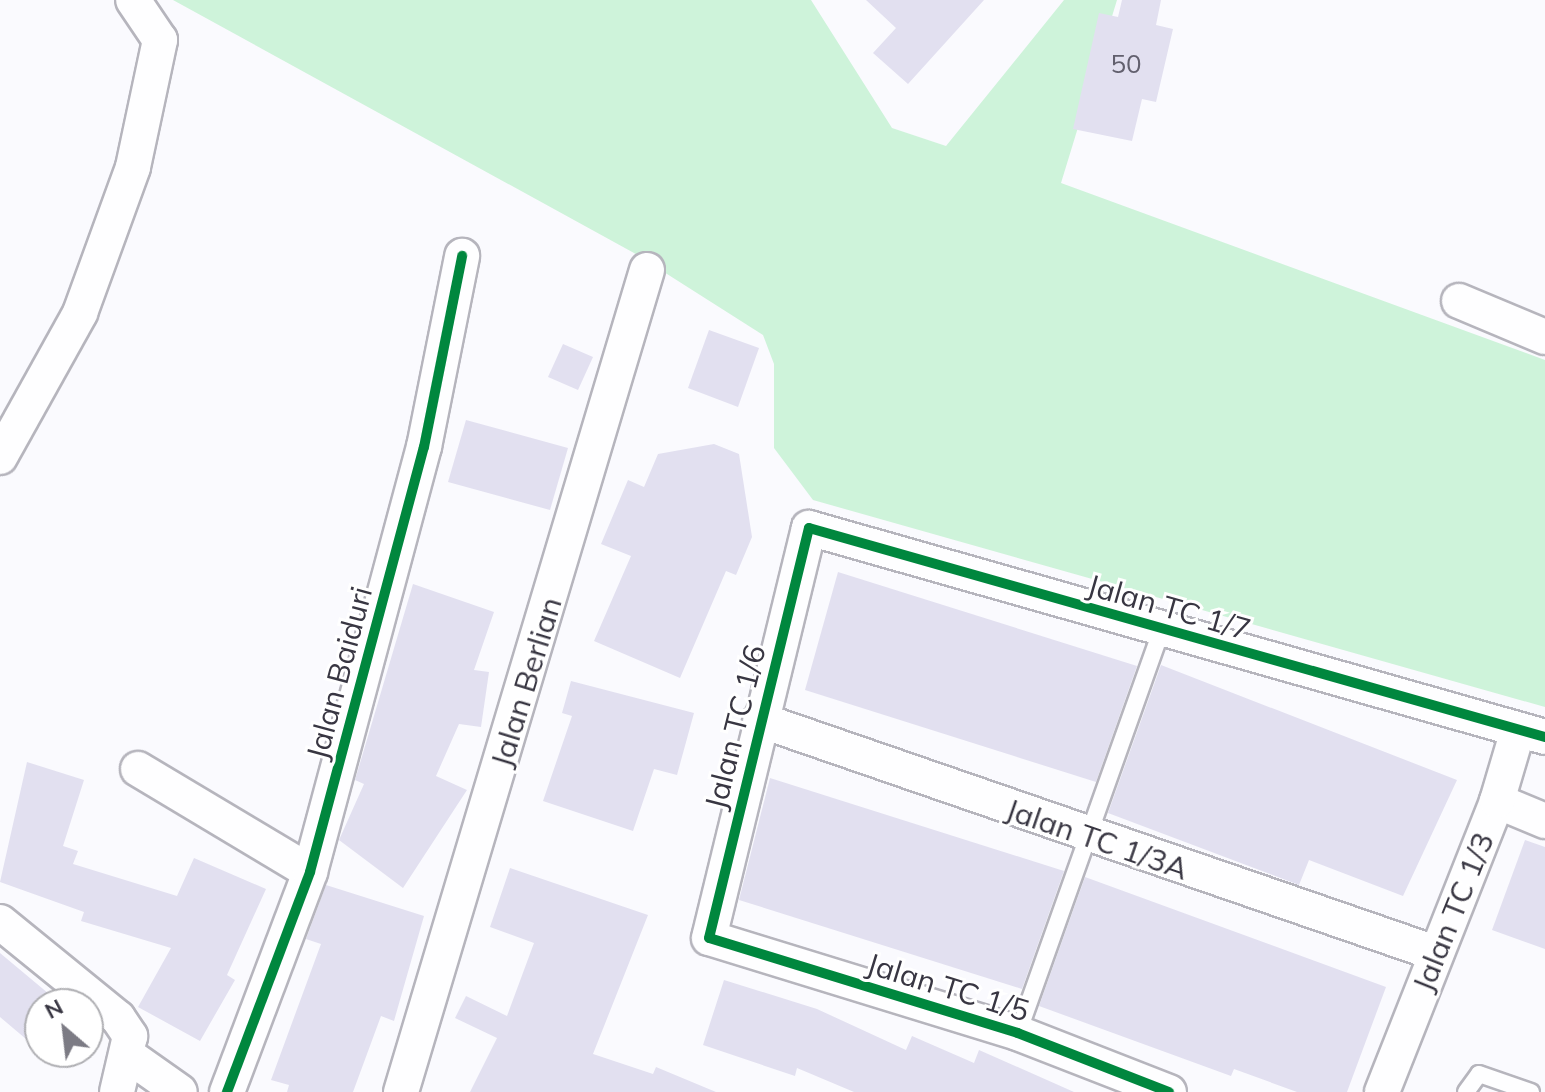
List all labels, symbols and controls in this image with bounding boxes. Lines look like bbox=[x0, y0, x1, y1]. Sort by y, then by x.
house number: 50 bbox=[1110, 48, 1142, 80]
street label: Jalan TC 1/7 bbox=[1083, 567, 1255, 647]
street label: Jalan Baiduri bbox=[299, 583, 379, 763]
street label: Jalan Berlian bbox=[483, 593, 569, 771]
street label: Jalan TC 1/6 bbox=[697, 641, 773, 813]
street label: Jalan TC 1/3A bbox=[1001, 791, 1193, 887]
street label: Jalan TC 1/3 bbox=[1405, 827, 1501, 997]
street label: Jalan TC 1/5 bbox=[862, 945, 1034, 1029]
north arrow bbox=[24, 988, 104, 1068]
text: N bbox=[40, 992, 68, 1025]

